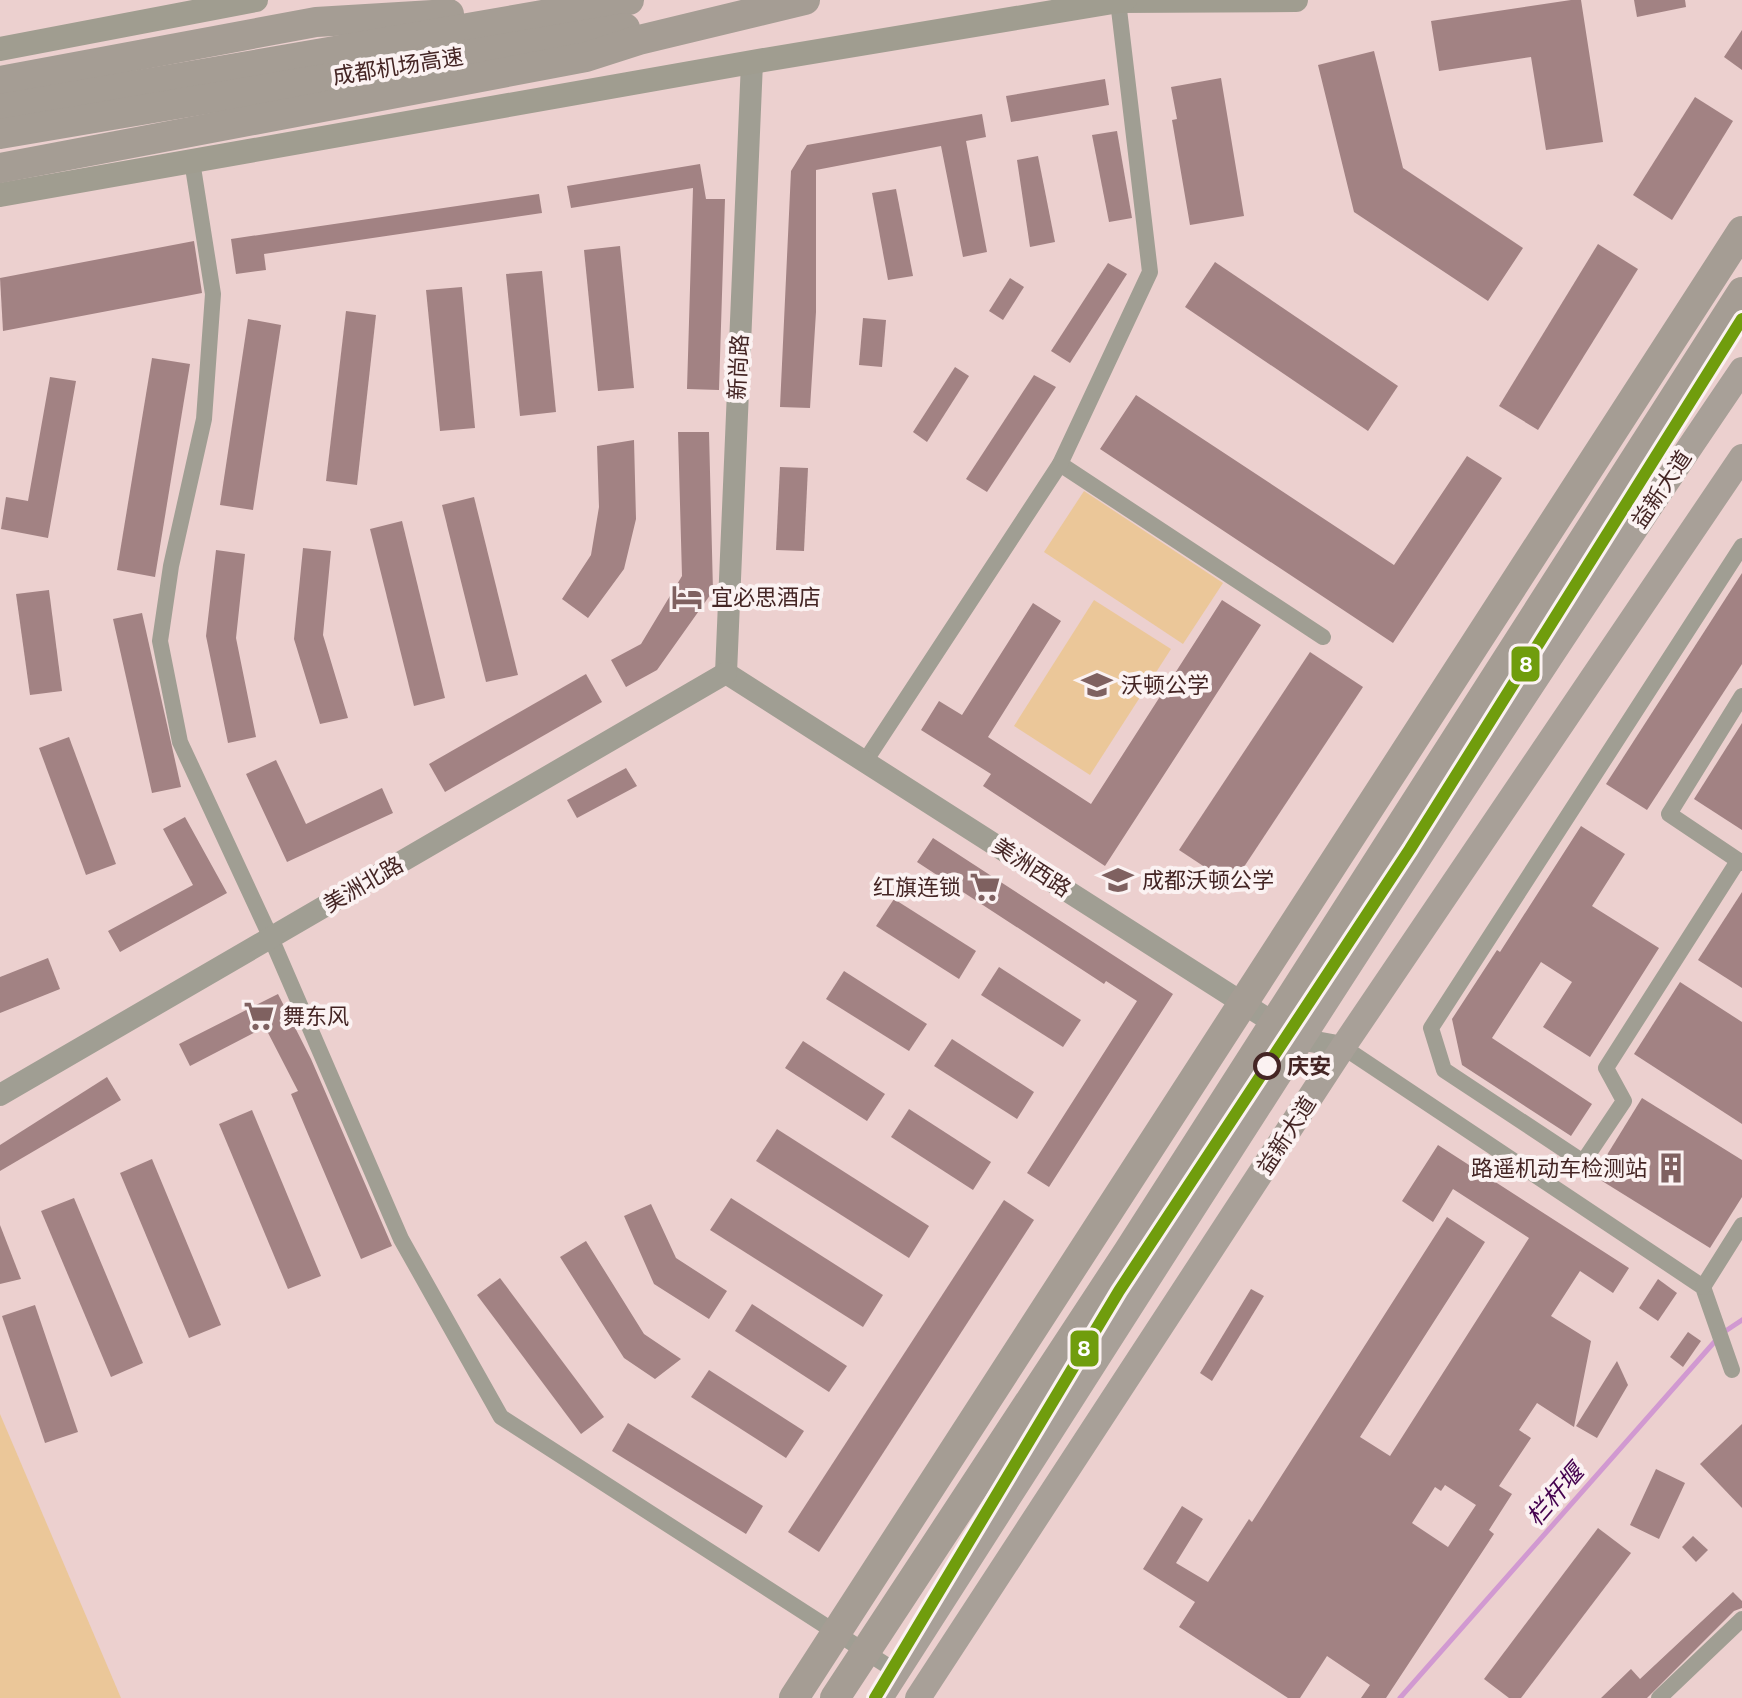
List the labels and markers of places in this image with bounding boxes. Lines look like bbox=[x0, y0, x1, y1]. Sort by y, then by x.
hotel icon: 宜必思酒店 bbox=[670, 580, 704, 614]
place label: 宜必思酒店 bbox=[711, 584, 821, 611]
school or university icon: 沃顿公学 bbox=[1080, 668, 1114, 702]
place label: 沃顿公学 bbox=[1121, 672, 1209, 699]
school or university icon: 成都沃顿公学 bbox=[1101, 863, 1135, 897]
place label: 成都沃顿公学 bbox=[1142, 867, 1274, 894]
supermarket icon: 红旗连锁 bbox=[968, 870, 1002, 904]
place label: 红旗连锁 bbox=[873, 874, 961, 901]
supermarket icon: 舞东风 bbox=[242, 999, 276, 1033]
place label: 舞东风 bbox=[283, 1003, 349, 1030]
marker: 庆安 bbox=[1254, 1053, 1280, 1079]
place label: 庆安 bbox=[1287, 1053, 1331, 1080]
building icon: 路遥机动车检测站 bbox=[1654, 1151, 1688, 1185]
place label: 路遥机动车检测站 bbox=[1471, 1155, 1647, 1182]

